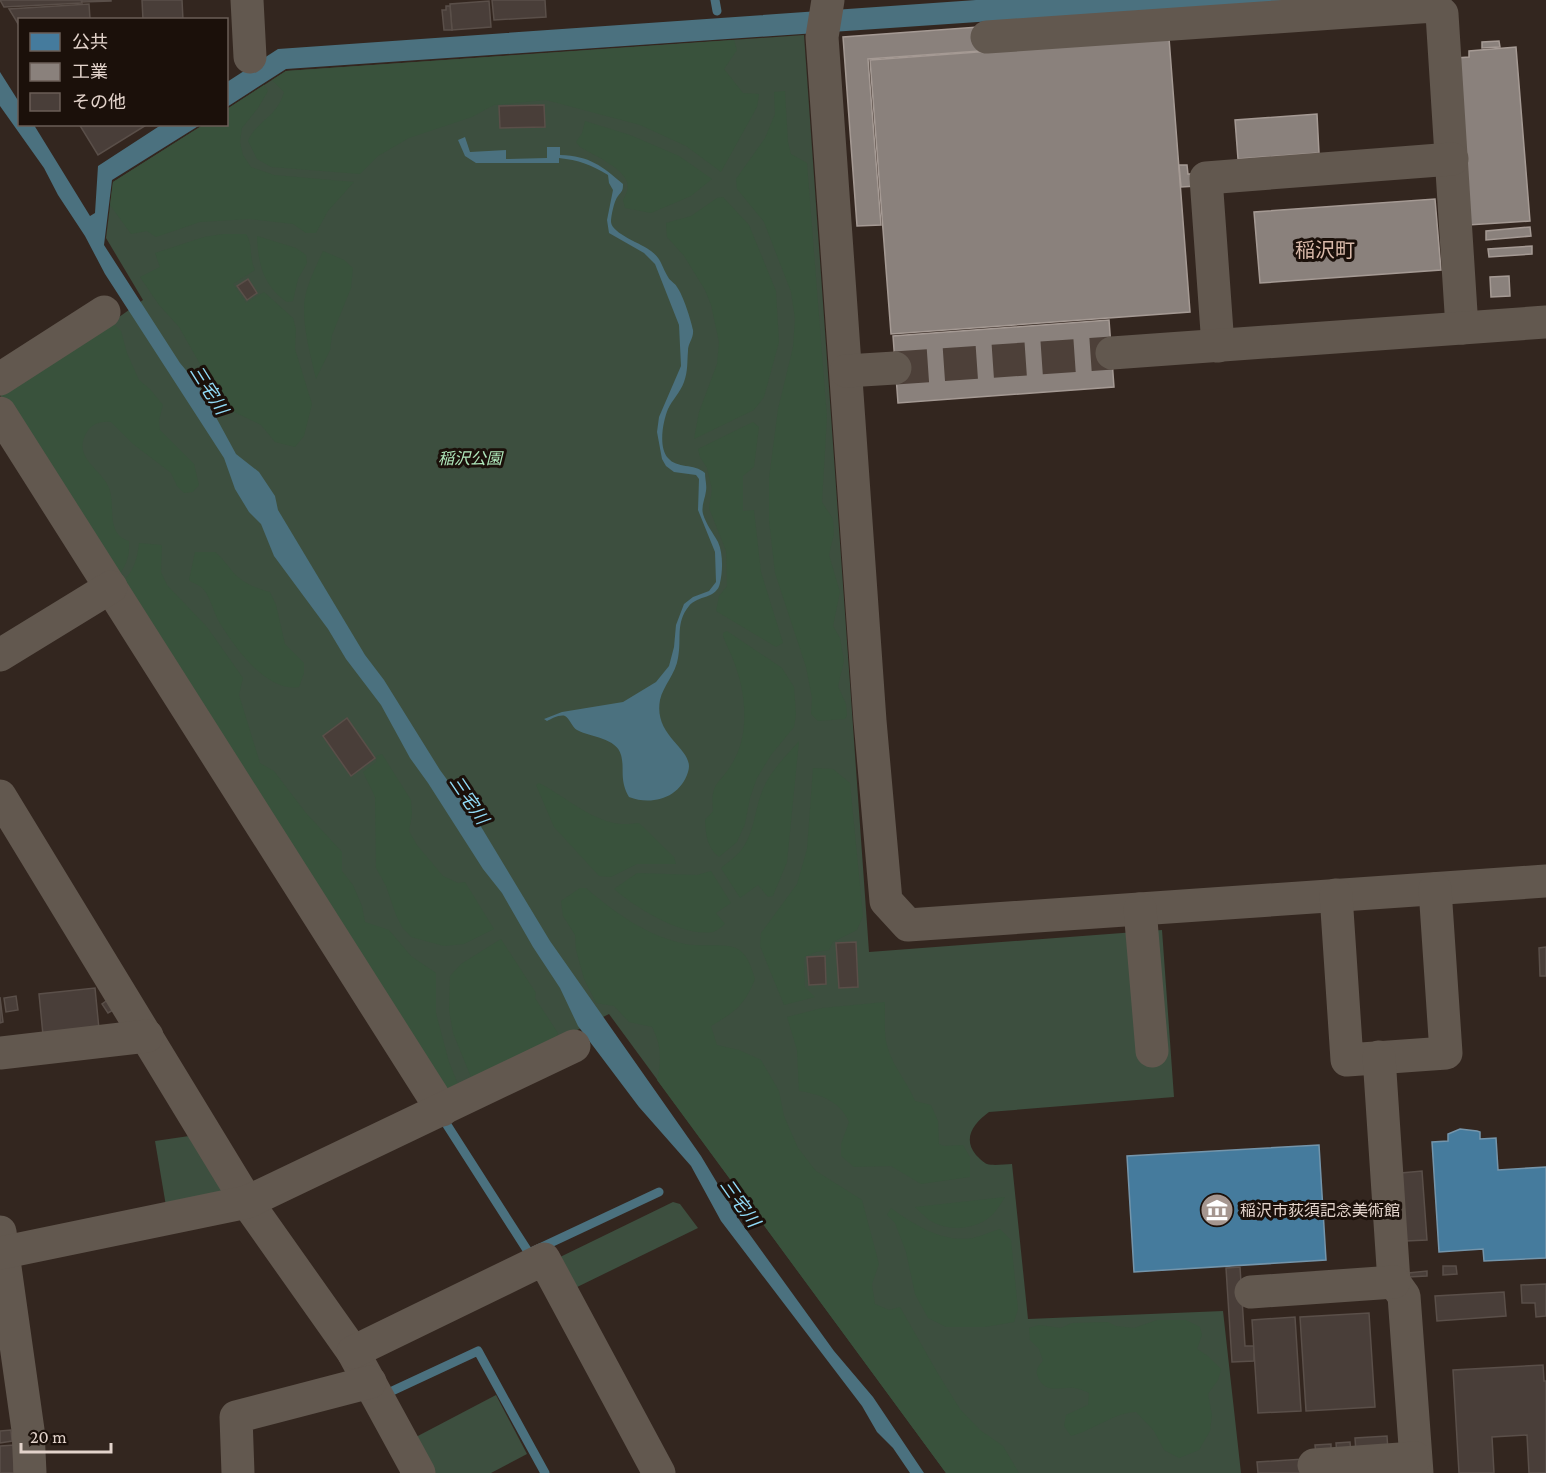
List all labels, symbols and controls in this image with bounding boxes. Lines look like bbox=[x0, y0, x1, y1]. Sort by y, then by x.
legend bbox=[18, 18, 228, 126]
text: 公共 bbox=[72, 32, 108, 52]
text: 工業 bbox=[72, 62, 108, 82]
text: その他 bbox=[72, 92, 126, 112]
district label: 稲沢町 bbox=[1295, 239, 1355, 261]
water label: 三宅川 bbox=[186, 362, 233, 420]
park label: 稲沢公園 bbox=[438, 450, 504, 467]
water label: 三宅川 bbox=[446, 772, 494, 830]
water label: 三宅川 bbox=[716, 1175, 765, 1232]
museum icon: 稲沢市荻須記念美術館 bbox=[1199, 1192, 1235, 1228]
place label: 稲沢市荻須記念美術館 bbox=[1240, 1202, 1400, 1219]
scale bar bbox=[21, 1416, 111, 1454]
text: 20 m bbox=[30, 1427, 67, 1447]

